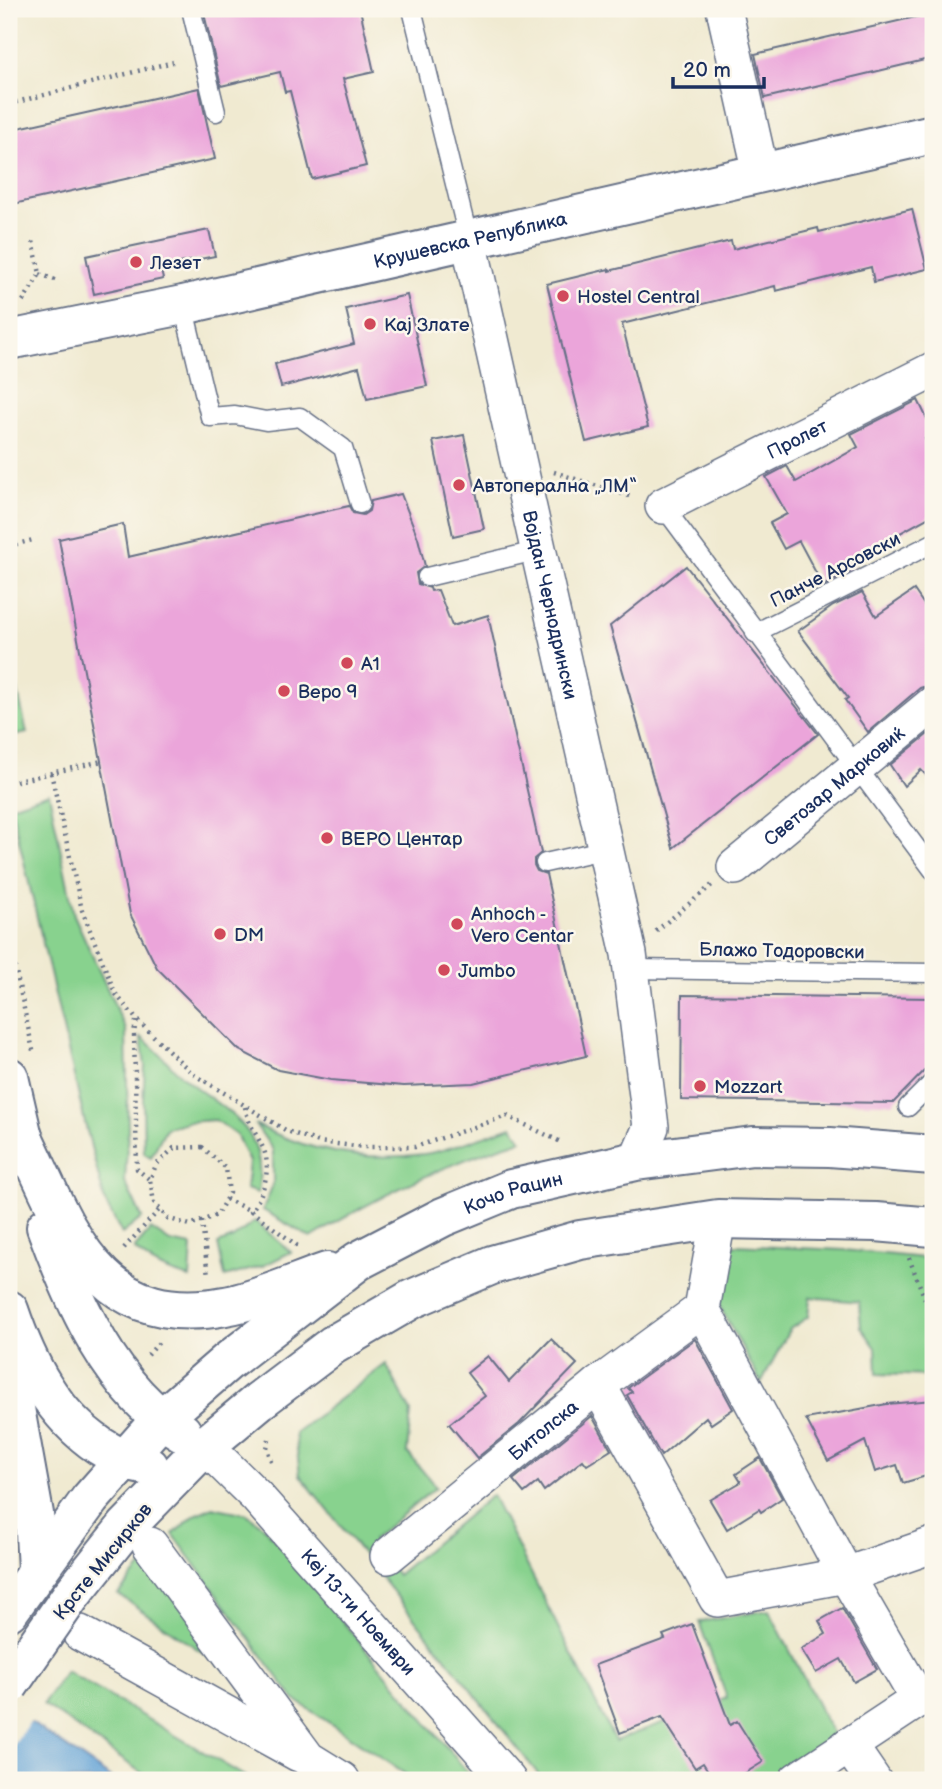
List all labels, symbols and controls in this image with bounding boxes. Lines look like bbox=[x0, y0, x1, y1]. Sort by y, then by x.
scale bar bbox=[673, 46, 764, 90]
text: 20 m bbox=[683, 58, 731, 83]
street label: Крушевска Република bbox=[372, 208, 569, 274]
place label: Лезет bbox=[149, 252, 201, 275]
marker: Лезет bbox=[128, 254, 144, 270]
place label: Hostel Central bbox=[577, 286, 700, 309]
marker: Hostel Central bbox=[555, 288, 571, 304]
place label: Кај Злате bbox=[384, 314, 470, 337]
marker: Кај Злате bbox=[362, 316, 378, 332]
street label: Пролет bbox=[763, 415, 832, 465]
place label: Автоперална „ЛМ“ bbox=[472, 475, 637, 498]
marker: Автоперална „ЛМ“ bbox=[451, 477, 467, 493]
street label: Војдан Чернодрински bbox=[517, 509, 582, 702]
street label: Панче Арсовски bbox=[767, 528, 905, 613]
place label: A1 bbox=[361, 653, 380, 676]
marker: A1 bbox=[339, 655, 355, 671]
place label: Веро 9 bbox=[298, 681, 357, 704]
marker: Веро 9 bbox=[276, 683, 292, 699]
street label: Светозар Марковиќ bbox=[760, 722, 910, 852]
place label: ВЕРО Центар bbox=[341, 828, 463, 851]
marker: ВЕРО Центар bbox=[319, 830, 335, 846]
place label: Anhoch - Vero Centar bbox=[471, 903, 574, 948]
marker: Anhoch - Vero Centar bbox=[449, 916, 465, 932]
place label: DM bbox=[234, 924, 264, 947]
marker: DM bbox=[212, 926, 228, 942]
street label: Блажо Тодоровски bbox=[699, 939, 865, 964]
place label: Jumbo bbox=[458, 960, 516, 983]
marker: Jumbo bbox=[436, 962, 452, 978]
place label: Mozzart bbox=[714, 1076, 783, 1099]
marker: Mozzart bbox=[692, 1078, 708, 1094]
street label: Кочо Рацин bbox=[460, 1168, 565, 1220]
street label: Битолска bbox=[505, 1396, 584, 1466]
street label: Крсте Мисирков bbox=[49, 1499, 157, 1625]
street label: Кеј 13-ти Ноември bbox=[295, 1545, 420, 1681]

